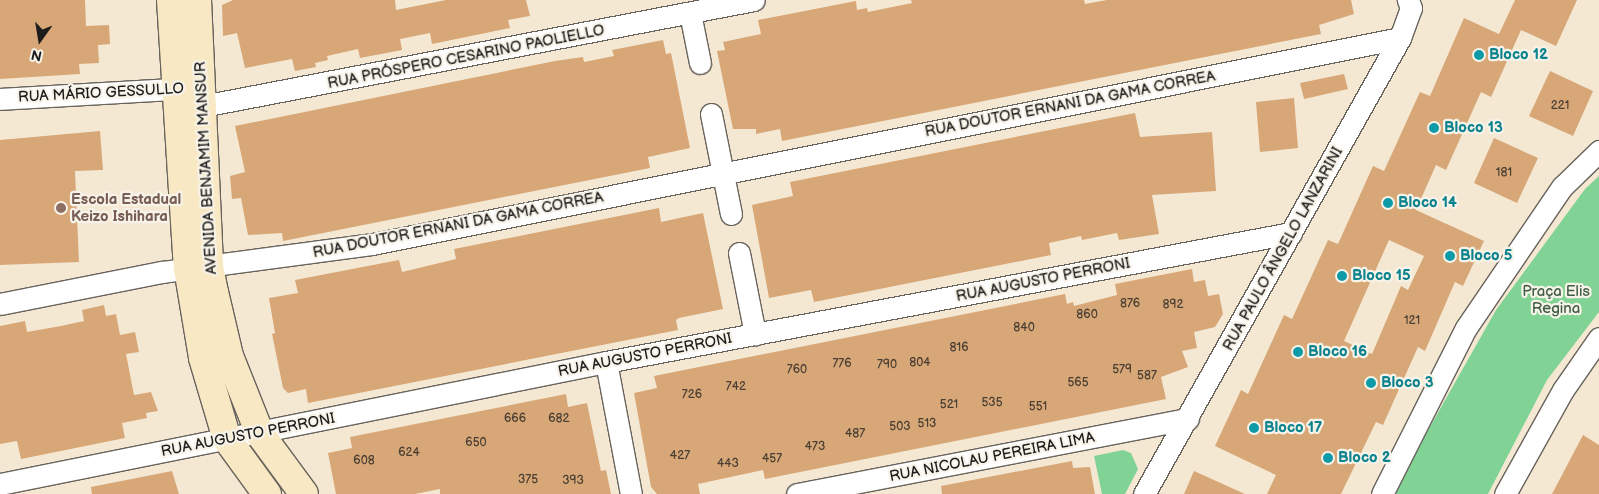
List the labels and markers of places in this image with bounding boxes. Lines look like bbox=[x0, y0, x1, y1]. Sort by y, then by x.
place label: Bloco 12 bbox=[1489, 46, 1548, 64]
marker: Bloco 12 bbox=[1473, 49, 1485, 61]
place label: Bloco 13 bbox=[1444, 119, 1503, 137]
marker: Bloco 13 bbox=[1428, 122, 1440, 134]
place label: Escola Estadual Keizo Ishihara bbox=[71, 190, 181, 225]
place label: Bloco 14 bbox=[1398, 194, 1457, 212]
marker: Bloco 14 bbox=[1382, 197, 1394, 209]
marker: Escola Estadual Keizo Ishihara bbox=[55, 202, 67, 214]
place label: Bloco 5 bbox=[1460, 247, 1512, 265]
marker: Bloco 5 bbox=[1444, 250, 1456, 262]
place label: Bloco 15 bbox=[1352, 267, 1411, 285]
marker: Bloco 15 bbox=[1336, 270, 1348, 282]
place label: Bloco 16 bbox=[1308, 343, 1367, 361]
marker: Bloco 16 bbox=[1292, 346, 1304, 358]
place label: Bloco 3 bbox=[1381, 374, 1433, 392]
marker: Bloco 3 bbox=[1365, 377, 1377, 389]
place label: Bloco 17 bbox=[1264, 419, 1322, 437]
marker: Bloco 17 bbox=[1248, 422, 1260, 434]
place label: Bloco 2 bbox=[1338, 449, 1391, 467]
marker: Bloco 2 bbox=[1322, 452, 1334, 464]

